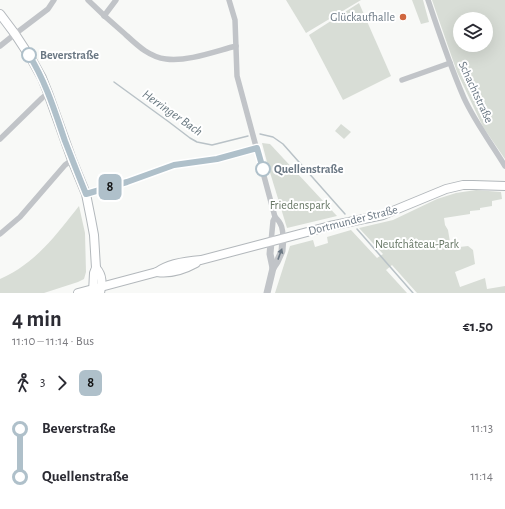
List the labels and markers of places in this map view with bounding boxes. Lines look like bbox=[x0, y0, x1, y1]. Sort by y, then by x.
place label: Glückaufhalle bbox=[330, 11, 395, 23]
marker: Glückaufhalle bbox=[398, 12, 408, 22]
marker: Beverstraße bbox=[21, 47, 37, 63]
place label: Beverstraße bbox=[40, 49, 99, 61]
marker: Quellenstraße bbox=[255, 161, 271, 177]
place label: Quellenstraße bbox=[274, 163, 344, 176]

